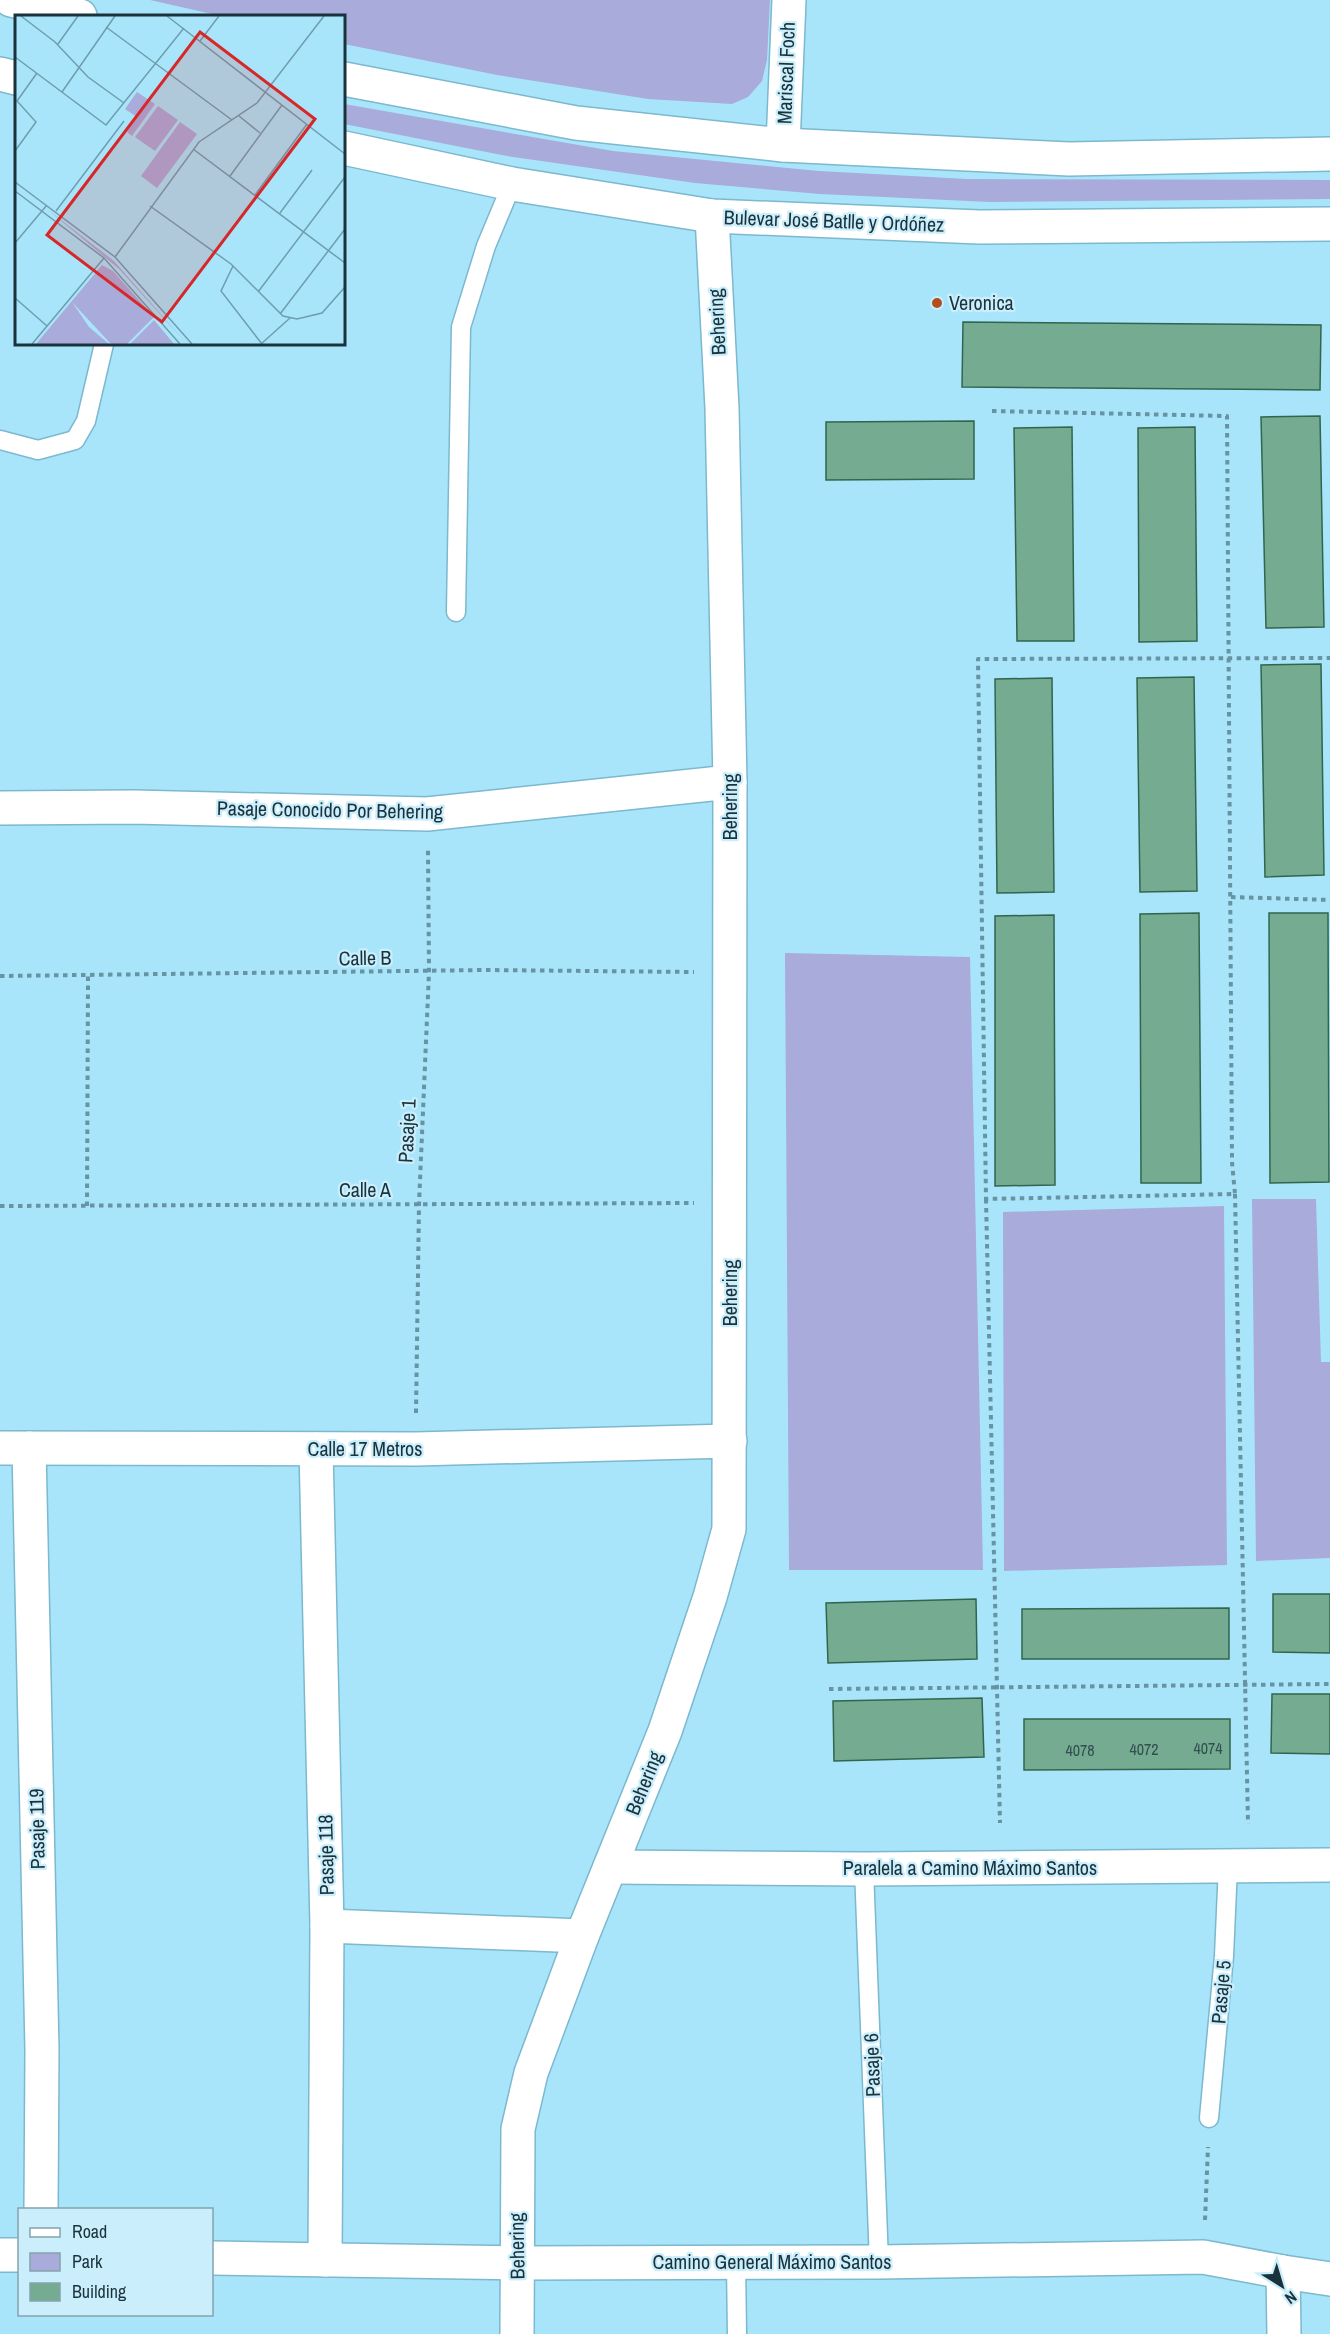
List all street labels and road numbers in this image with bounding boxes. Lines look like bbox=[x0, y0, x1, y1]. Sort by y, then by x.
street label: Mariscal Foch bbox=[770, 21, 801, 125]
street label: Bulevar José Batlle y Ordóñez bbox=[723, 203, 945, 238]
street label: Behering bbox=[701, 288, 732, 356]
street label: Behering bbox=[716, 774, 743, 840]
street label: Pasaje Conocido Por Behering bbox=[217, 794, 443, 825]
street label: Calle B bbox=[338, 944, 392, 971]
street label: Pasaje 1 bbox=[391, 1098, 422, 1164]
street label: Calle A bbox=[339, 1176, 391, 1203]
street label: Behering bbox=[716, 1260, 743, 1326]
street label: Calle 17 Metros bbox=[308, 1435, 422, 1462]
street label: Behering bbox=[619, 1747, 669, 1819]
street label: Pasaje 119 bbox=[22, 1788, 51, 1870]
street label: Pasaje 118 bbox=[311, 1814, 340, 1896]
street label: Paralela a Camino Máximo Santos bbox=[843, 1854, 1097, 1881]
street label: Pasaje 5 bbox=[1204, 1959, 1237, 2025]
street label: Pasaje 6 bbox=[857, 2033, 886, 2097]
street label: Behering bbox=[502, 2212, 531, 2280]
street label: Camino General Máximo Santos bbox=[653, 2248, 891, 2275]

